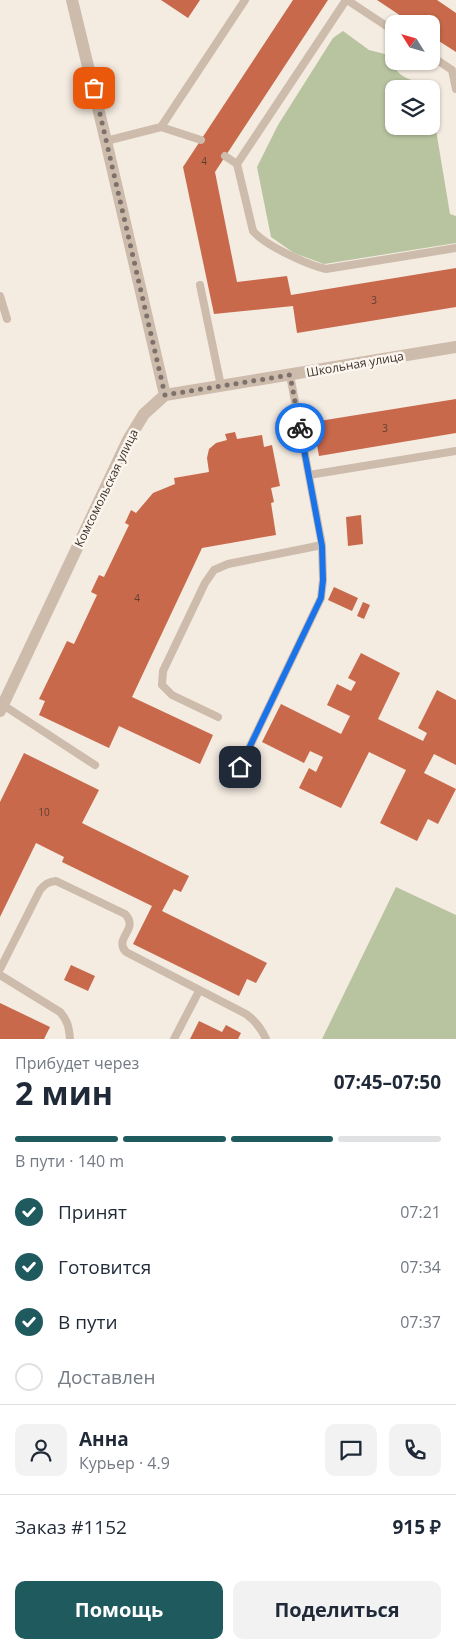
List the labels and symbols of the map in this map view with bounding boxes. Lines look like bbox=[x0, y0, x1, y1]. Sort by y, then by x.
north arrow bbox=[385, 15, 440, 70]
pin bbox=[73, 67, 115, 109]
house number: 4 bbox=[201, 154, 207, 168]
house number: 3 bbox=[371, 293, 377, 307]
street label: Школьная улица bbox=[305, 347, 405, 381]
courier bbox=[275, 403, 325, 453]
house number: 3 bbox=[382, 421, 388, 435]
street label: Комсомольская улица bbox=[70, 426, 142, 550]
house number: 4 bbox=[134, 591, 140, 605]
pin bbox=[219, 746, 261, 788]
house number: 10 bbox=[38, 805, 50, 819]

